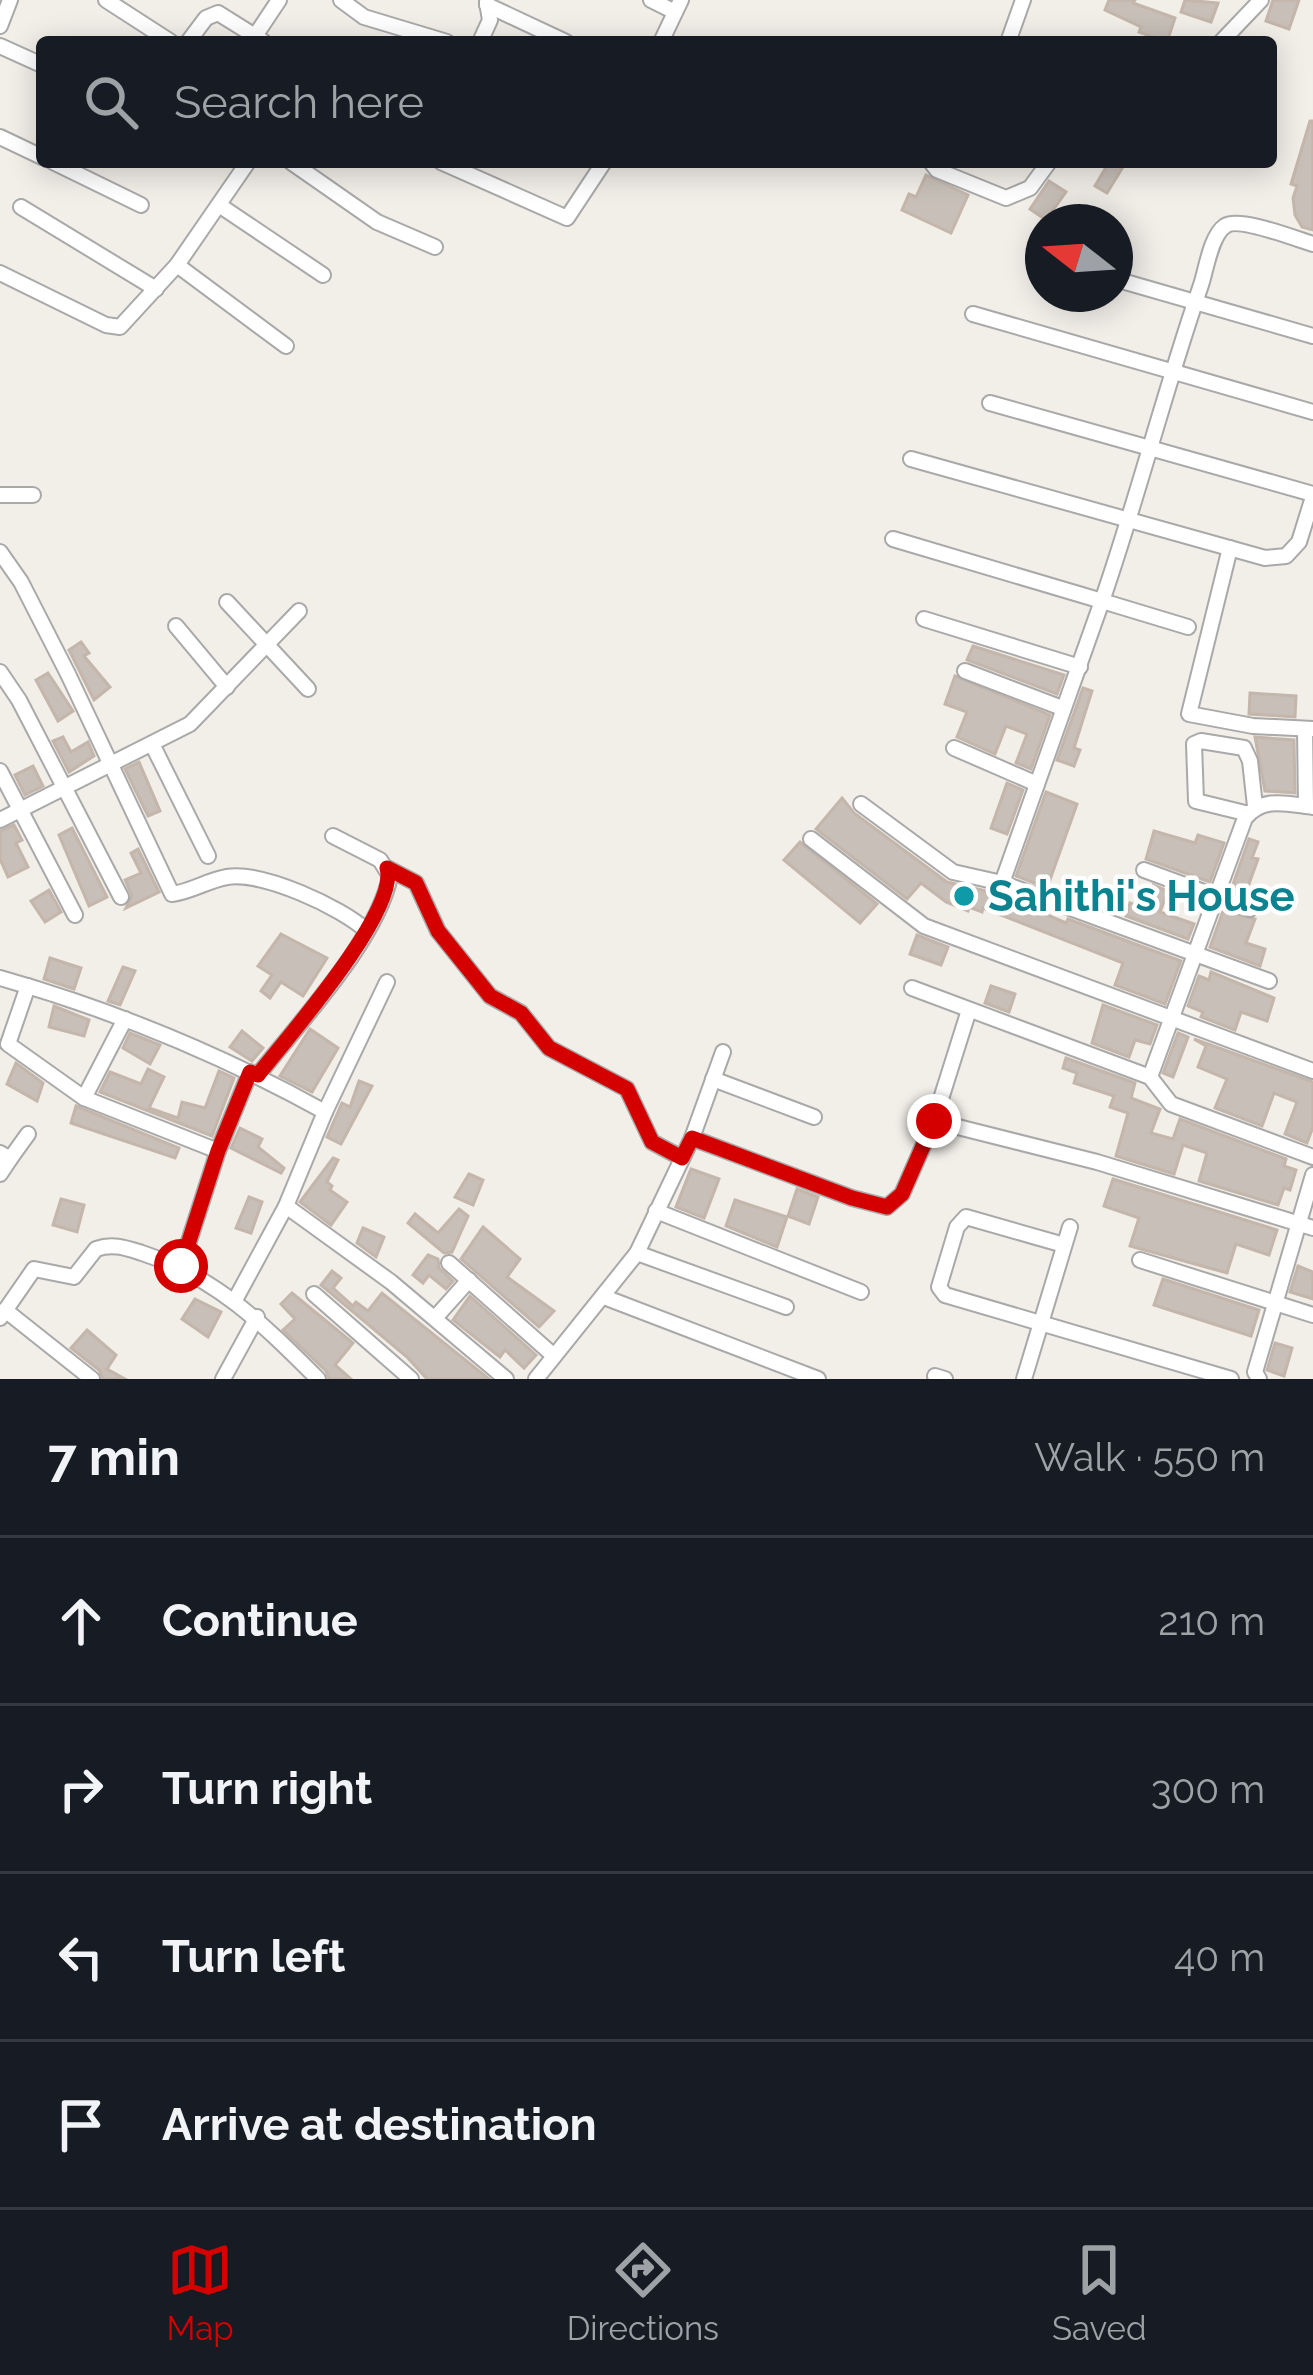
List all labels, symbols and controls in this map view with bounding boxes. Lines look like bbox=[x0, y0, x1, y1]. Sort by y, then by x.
search box bbox=[36, 36, 1277, 168]
icon: search bbox=[78, 69, 144, 135]
text: Search here bbox=[174, 76, 424, 129]
north arrow bbox=[1025, 204, 1133, 312]
place label: Sahithi's House bbox=[988, 872, 1295, 921]
marker: Sahithi's House bbox=[951, 883, 977, 909]
route end bbox=[907, 1094, 961, 1148]
route start bbox=[154, 1239, 208, 1293]
text: 7 min bbox=[48, 1427, 180, 1487]
text: Walk · 550 m bbox=[1034, 1434, 1265, 1480]
icon: ahead bbox=[48, 1588, 114, 1654]
text: Continue bbox=[162, 1594, 358, 1647]
text: 210 m bbox=[1158, 1598, 1265, 1644]
icon: right bbox=[48, 1756, 114, 1822]
text: Turn right bbox=[162, 1762, 372, 1815]
text: 300 m bbox=[1151, 1766, 1265, 1812]
icon: left bbox=[48, 1924, 114, 1990]
text: Turn left bbox=[162, 1930, 345, 1983]
text: 40 m bbox=[1174, 1934, 1265, 1980]
icon: arrive bbox=[48, 2092, 114, 2158]
text: Arrive at destination bbox=[162, 2098, 597, 2151]
tab: Map bbox=[167, 2237, 234, 2348]
tab: Directions bbox=[567, 2237, 719, 2348]
tab: Saved bbox=[1052, 2237, 1146, 2348]

